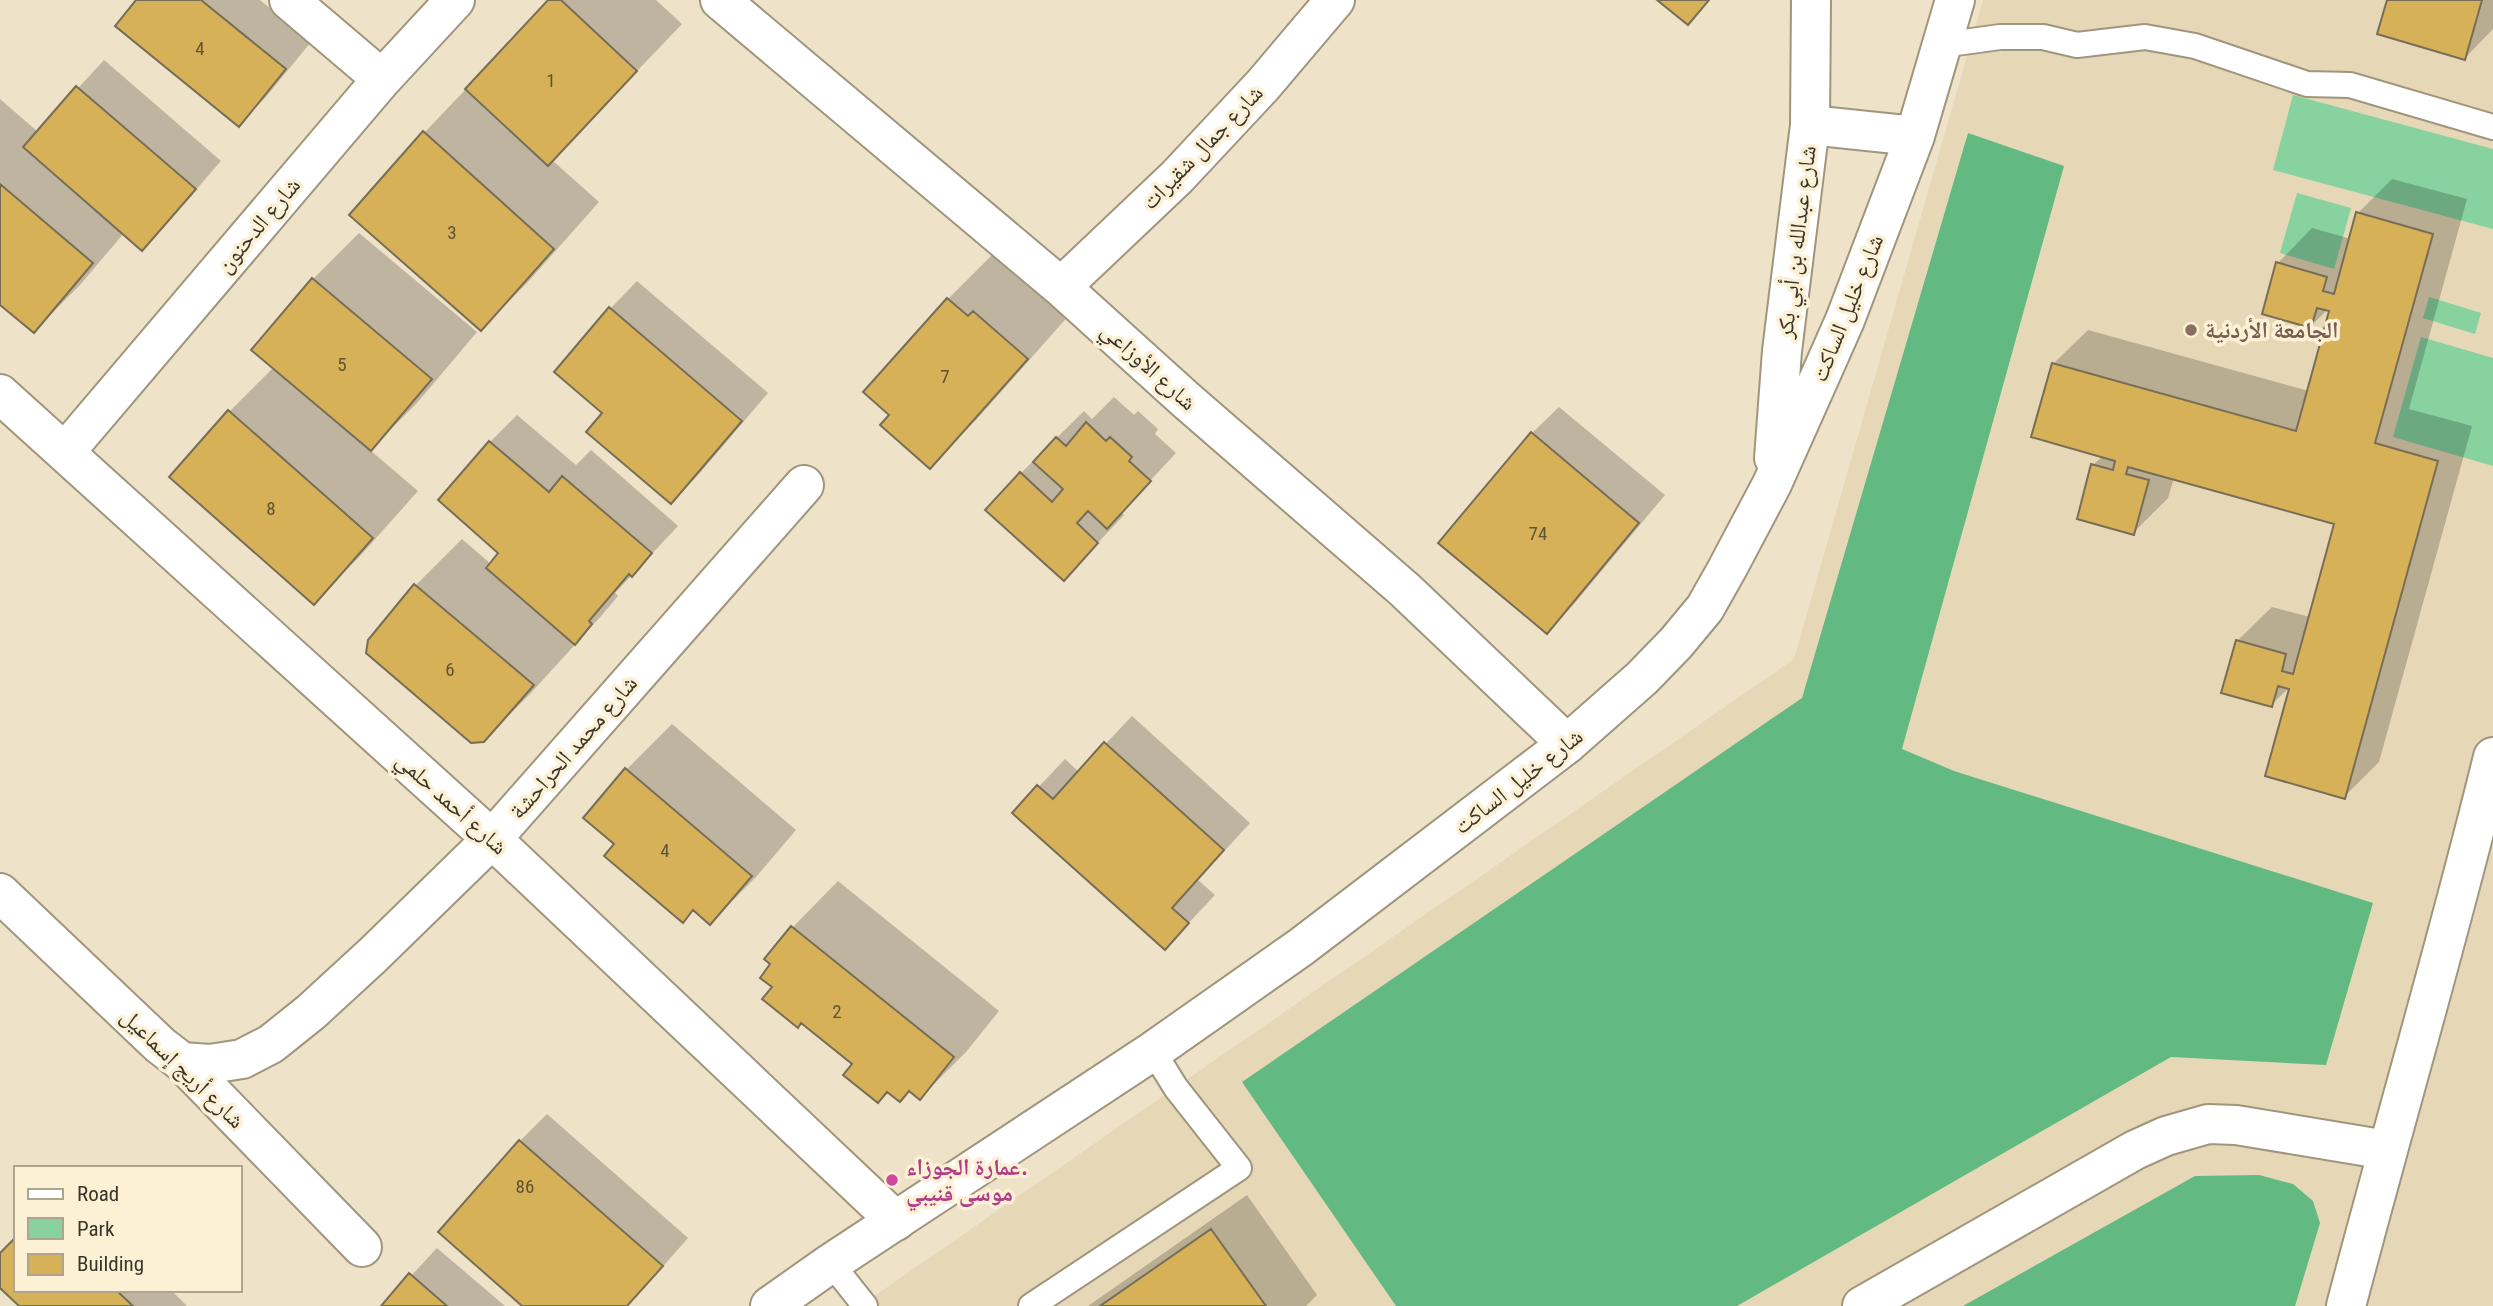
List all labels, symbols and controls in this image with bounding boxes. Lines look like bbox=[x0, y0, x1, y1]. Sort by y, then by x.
house number: 4 bbox=[195, 37, 205, 60]
house number: 1 bbox=[546, 69, 556, 92]
street label: شارع جمال شقيرات bbox=[1136, 79, 1269, 216]
street label: شارع عبدالله بن أبي بكر bbox=[1771, 144, 1827, 342]
street label: شارع الدحنون bbox=[211, 172, 307, 279]
house number: 3 bbox=[447, 221, 457, 244]
street label: شارع خليل الساكت bbox=[1806, 231, 1890, 386]
street label: شارع الأوزاعي bbox=[1092, 317, 1202, 420]
place label: الجامعة الأردنية bbox=[2205, 317, 2339, 344]
marker: الجامعة الأردنية bbox=[2183, 322, 2199, 338]
house number: 5 bbox=[337, 353, 347, 376]
house number: 7 bbox=[940, 365, 950, 388]
house number: 8 bbox=[266, 497, 276, 520]
house number: 74 bbox=[1529, 522, 1547, 545]
house number: 6 bbox=[445, 658, 455, 681]
street label: شارع محمد الحراحشة bbox=[504, 670, 644, 825]
street label: شارع خليل الساكت bbox=[1448, 723, 1589, 841]
street label: شارع أحمد حلمي bbox=[387, 746, 513, 864]
house number: 4 bbox=[660, 839, 670, 862]
house number: 2 bbox=[832, 1000, 842, 1023]
street label: شارع أريج إسماعيل bbox=[115, 1002, 250, 1135]
place label: عمارة الجوزاء. موسى قنيبي bbox=[906, 1154, 1028, 1212]
legend bbox=[14, 1166, 242, 1292]
marker: عمارة الجوزاء. موسى قنيبي bbox=[884, 1172, 900, 1188]
house number: 86 bbox=[516, 1175, 534, 1198]
text: Road bbox=[77, 1182, 119, 1206]
text: Park bbox=[77, 1217, 115, 1241]
text: Building bbox=[77, 1252, 144, 1276]

